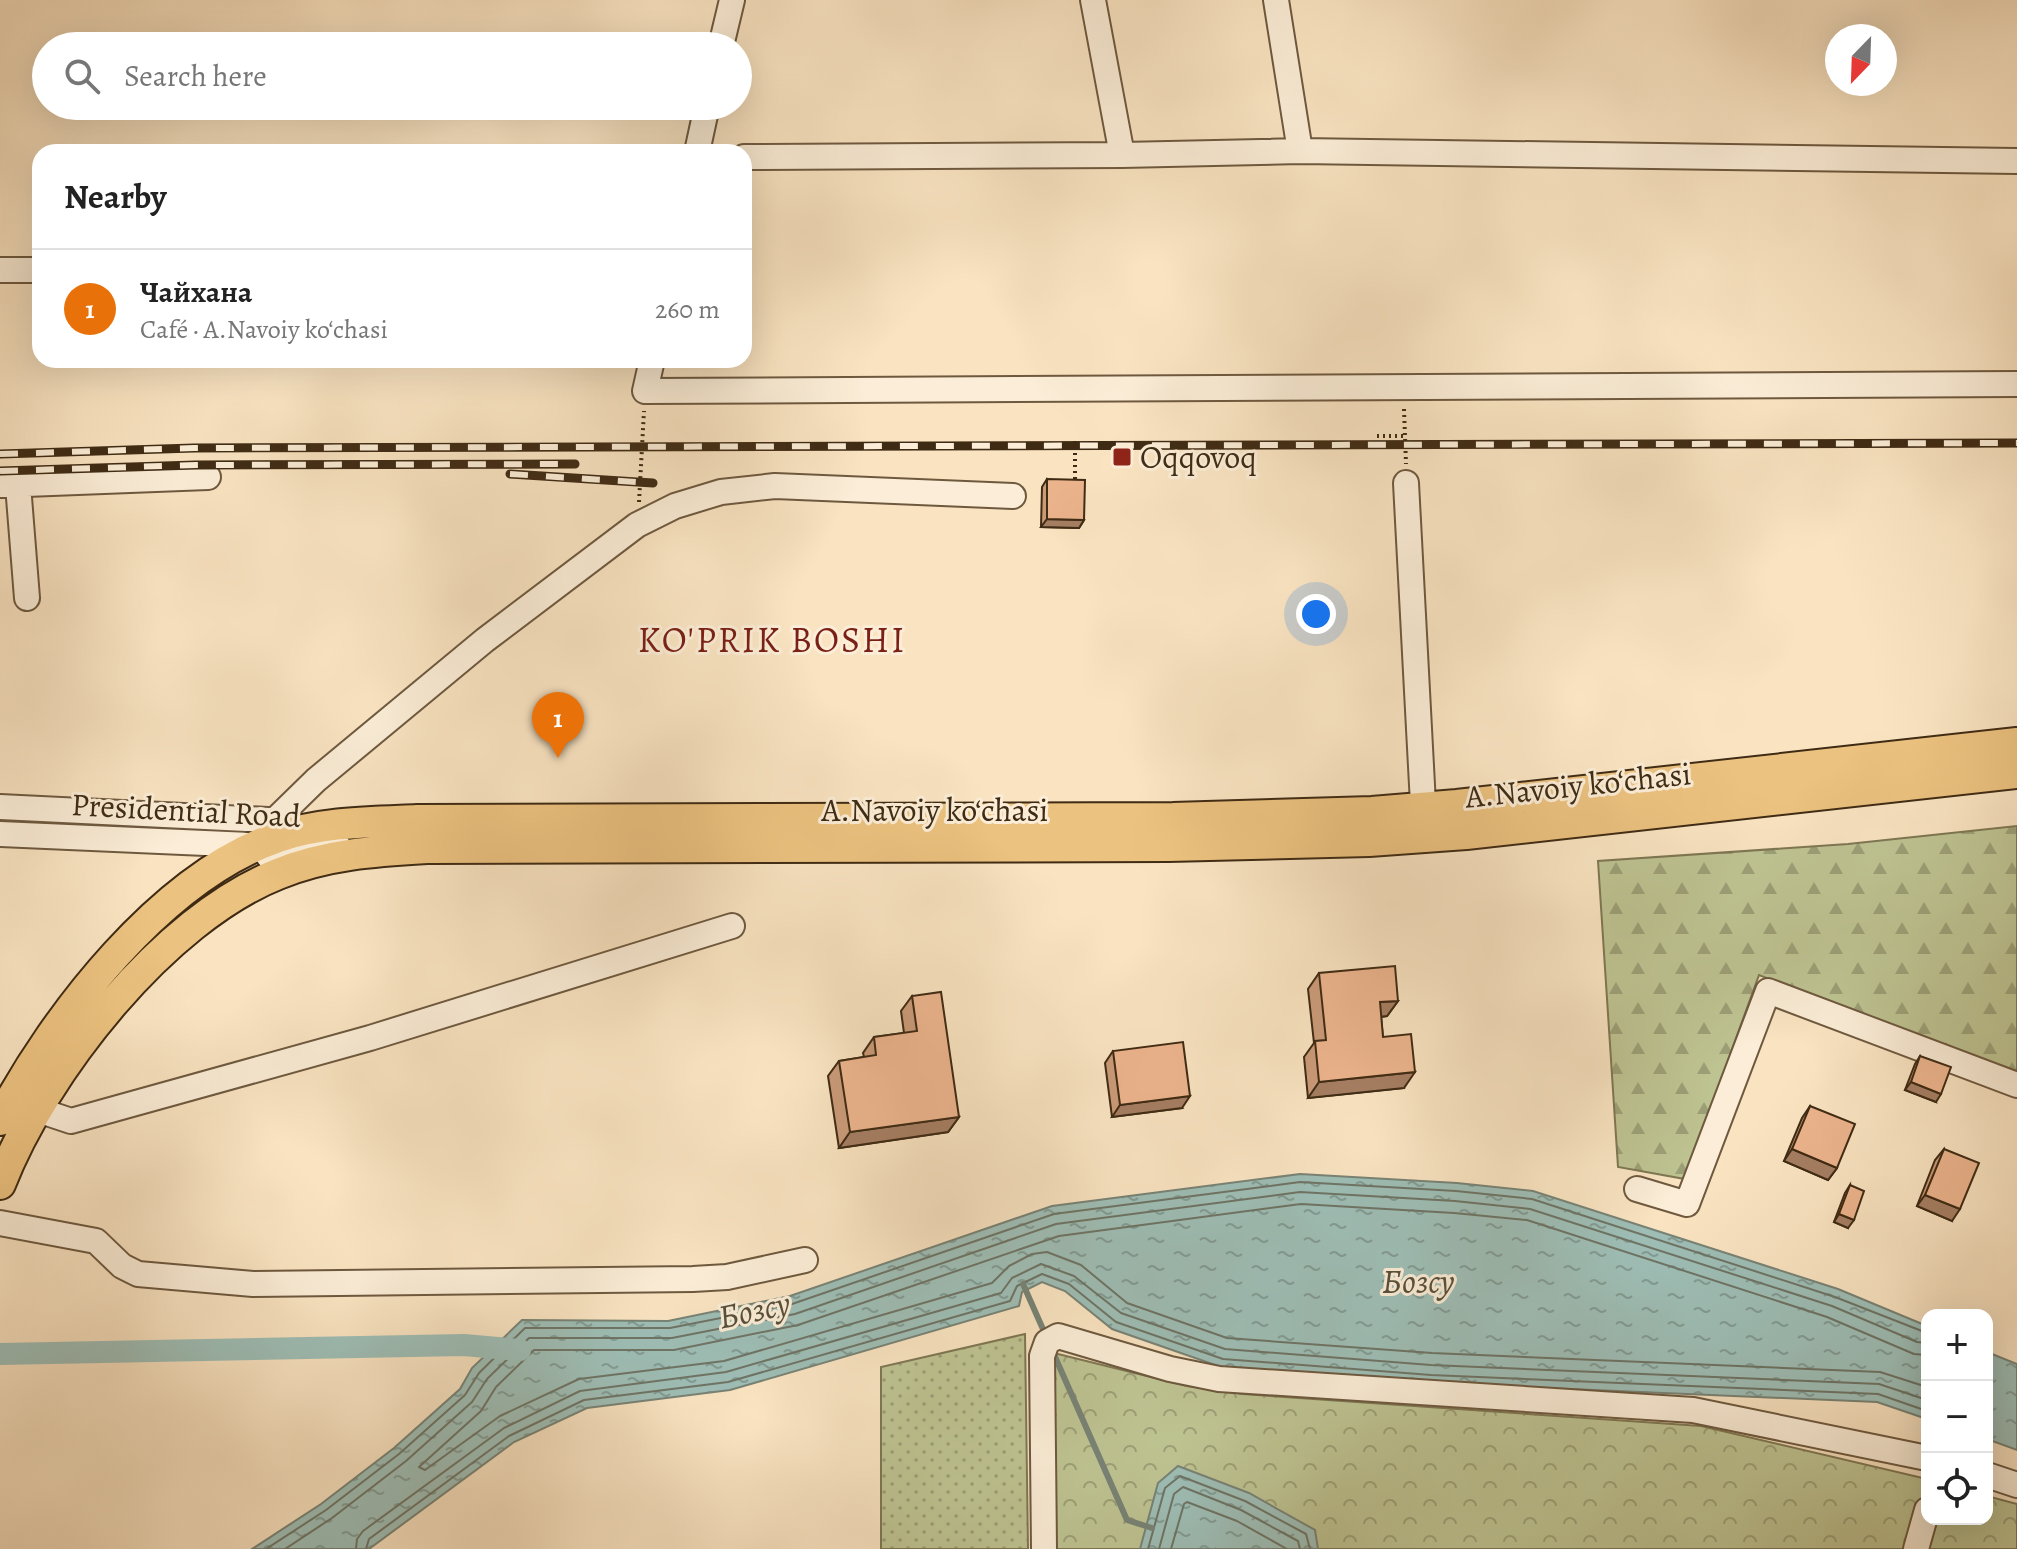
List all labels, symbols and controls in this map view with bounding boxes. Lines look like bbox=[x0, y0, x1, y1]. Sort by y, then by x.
north arrow bbox=[1825, 24, 1897, 96]
search box bbox=[32, 32, 752, 120]
icon: search bbox=[60, 54, 104, 98]
text: Search here bbox=[124, 56, 267, 96]
text: Nearby bbox=[64, 173, 167, 220]
text: Чайхана bbox=[140, 272, 252, 312]
text: 1 bbox=[85, 292, 95, 327]
text: 260 m bbox=[655, 292, 720, 327]
text: Café · A.Navoiy ko‘chasi bbox=[140, 312, 388, 347]
place label: Oqqovoq bbox=[1140, 435, 1257, 479]
marker: Oqqovoq bbox=[1111, 446, 1133, 468]
your location bbox=[1296, 594, 1336, 634]
district label: KO'PRIK BOSHI bbox=[638, 615, 906, 664]
pin: 1 bbox=[532, 692, 584, 758]
street label: A.Navoiy ko‘chasi bbox=[1462, 751, 1693, 819]
street label: Presidential Road bbox=[70, 782, 303, 838]
street label: A.Navoiy ko‘chasi bbox=[821, 788, 1048, 832]
water label: Бозсу bbox=[1382, 1258, 1454, 1305]
water label: Бозсу bbox=[714, 1279, 794, 1341]
map controls bbox=[1921, 1309, 1993, 1525]
button: + bbox=[1921, 1309, 1993, 1381]
button: − bbox=[1921, 1381, 1993, 1453]
button: locate bbox=[1921, 1453, 1993, 1525]

